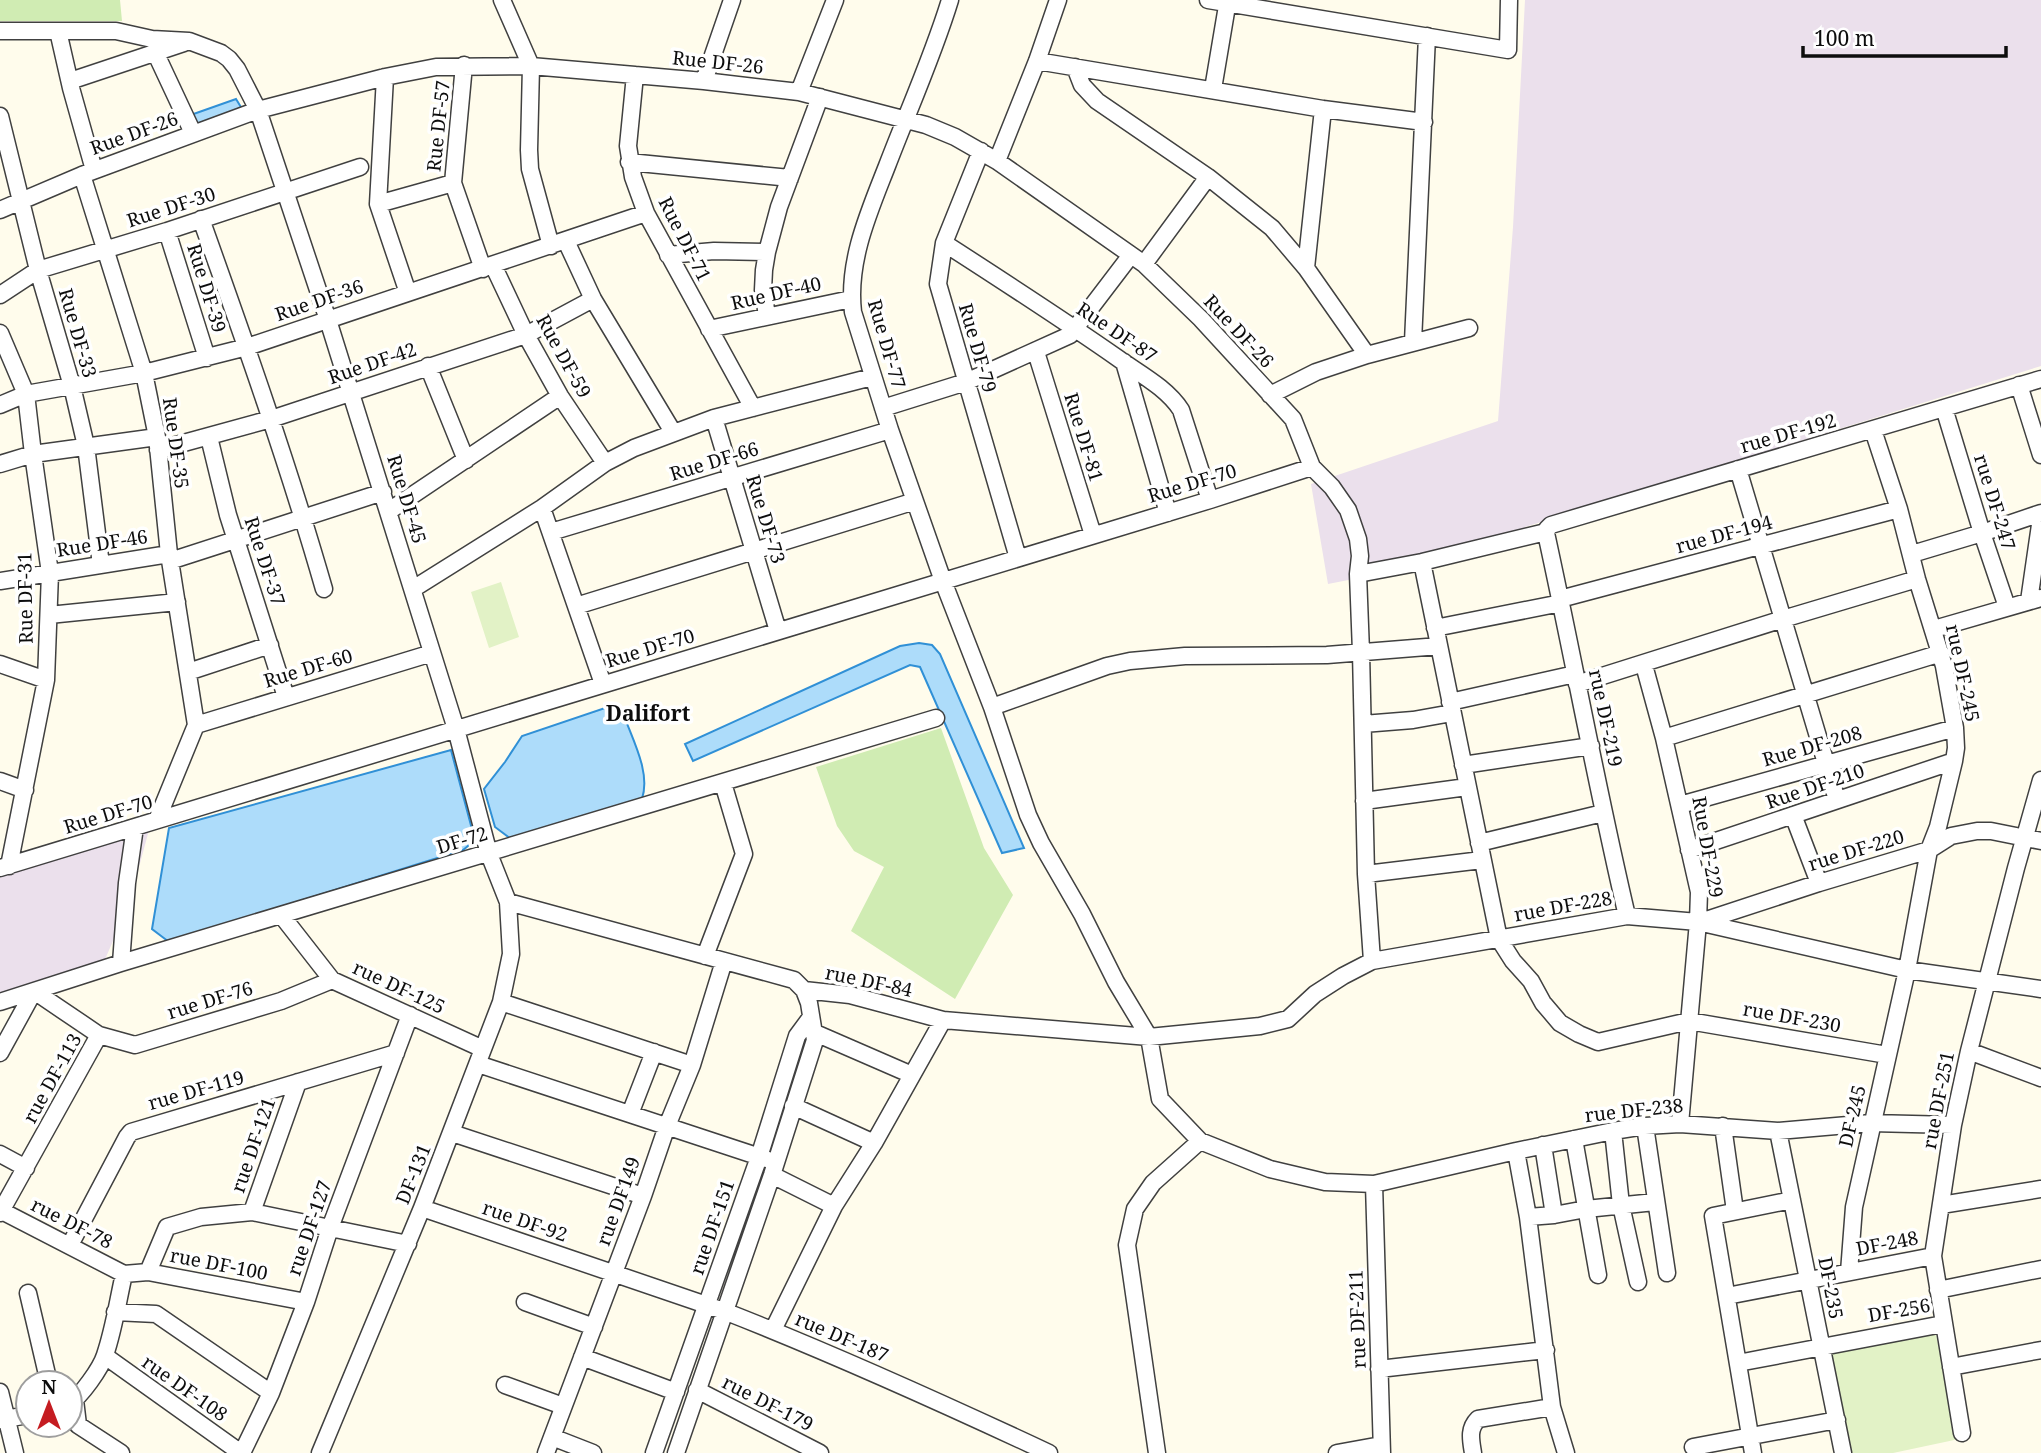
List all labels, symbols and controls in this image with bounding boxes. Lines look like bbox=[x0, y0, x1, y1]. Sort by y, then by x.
scale bar bbox=[1803, 14, 2006, 58]
text: 100 m bbox=[1814, 24, 1875, 52]
street label: Rue DF-26 bbox=[671, 44, 765, 80]
street label: Rue DF-57 bbox=[420, 79, 456, 173]
street label: Rue DF-26 bbox=[86, 105, 182, 161]
street label: Rue DF-30 bbox=[123, 180, 219, 234]
street label: Rue DF-71 bbox=[653, 192, 717, 286]
street label: Rue DF-39 bbox=[181, 240, 233, 336]
street label: Rue DF-40 bbox=[728, 270, 824, 316]
street label: Rue DF-36 bbox=[271, 273, 367, 327]
street label: Rue DF-33 bbox=[53, 285, 103, 381]
street label: Rue DF-26 bbox=[1198, 289, 1280, 373]
street label: Rue DF-77 bbox=[862, 296, 912, 392]
street label: Rue DF-87 bbox=[1072, 296, 1162, 368]
street label: Rue DF-79 bbox=[953, 300, 1003, 396]
street label: Rue DF-59 bbox=[530, 310, 598, 402]
street label: Rue DF-42 bbox=[324, 336, 420, 390]
street label: Rue DF-81 bbox=[1058, 389, 1110, 485]
street label: Rue DF-35 bbox=[157, 396, 195, 490]
street label: rue DF-192 bbox=[1737, 407, 1839, 459]
street label: Rue DF-66 bbox=[666, 435, 762, 487]
street label: Rue DF-45 bbox=[381, 451, 433, 547]
street label: rue DF-247 bbox=[1968, 451, 2022, 553]
street label: Rue DF-70 bbox=[1144, 457, 1240, 509]
street label: Rue DF-73 bbox=[740, 471, 792, 567]
street label: rue DF-194 bbox=[1673, 509, 1775, 559]
street label: Rue DF-37 bbox=[238, 513, 292, 609]
street label: Rue DF-46 bbox=[55, 523, 149, 563]
street label: Rue DF-31 bbox=[11, 552, 39, 644]
street label: Rue DF-70 bbox=[602, 622, 698, 674]
street label: rue DF-245 bbox=[1940, 622, 1986, 724]
street label: Rue DF-60 bbox=[260, 642, 356, 694]
street label: rue DF-219 bbox=[1583, 667, 1629, 769]
district label: Dalifort bbox=[606, 699, 691, 727]
street label: Rue DF-208 bbox=[1759, 719, 1865, 773]
street label: Rue DF-210 bbox=[1762, 757, 1868, 815]
street label: Rue DF-70 bbox=[60, 788, 156, 840]
street label: Rue DF-229 bbox=[1686, 794, 1730, 900]
street label: DF-72 bbox=[433, 820, 491, 860]
street label: rue DF-220 bbox=[1805, 823, 1907, 877]
street label: rue DF-228 bbox=[1512, 885, 1614, 927]
street label: rue DF-125 bbox=[349, 954, 449, 1020]
street label: rue DF-84 bbox=[823, 959, 915, 1003]
street label: rue DF-76 bbox=[164, 975, 256, 1025]
street label: rue DF-230 bbox=[1741, 996, 1843, 1038]
street label: rue DF-113 bbox=[17, 1028, 87, 1128]
street label: rue DF-251 bbox=[1916, 1049, 1960, 1151]
street label: rue DF-119 bbox=[145, 1064, 247, 1116]
street label: DF-245 bbox=[1832, 1082, 1872, 1150]
street label: rue DF-238 bbox=[1583, 1092, 1685, 1128]
street label: rue DF-121 bbox=[225, 1094, 281, 1196]
street label: DF-131 bbox=[389, 1140, 437, 1208]
street label: rue DF149 bbox=[590, 1153, 646, 1249]
street label: rue DF-151 bbox=[684, 1176, 740, 1278]
street label: rue DF-127 bbox=[281, 1177, 337, 1279]
street label: rue DF-78 bbox=[27, 1191, 117, 1255]
street label: rue DF-92 bbox=[479, 1194, 571, 1248]
street label: DF-248 bbox=[1854, 1224, 1920, 1262]
street label: rue DF-100 bbox=[168, 1242, 270, 1286]
street label: DF-235 bbox=[1812, 1255, 1850, 1321]
street label: rue DF-211 bbox=[1342, 1269, 1372, 1369]
street label: DF-256 bbox=[1866, 1292, 1932, 1328]
street label: rue DF-187 bbox=[791, 1306, 893, 1368]
street label: rue DF-108 bbox=[137, 1349, 233, 1427]
north arrow bbox=[14, 1369, 84, 1439]
street label: rue DF-179 bbox=[718, 1369, 818, 1437]
text: N bbox=[42, 1374, 57, 1400]

